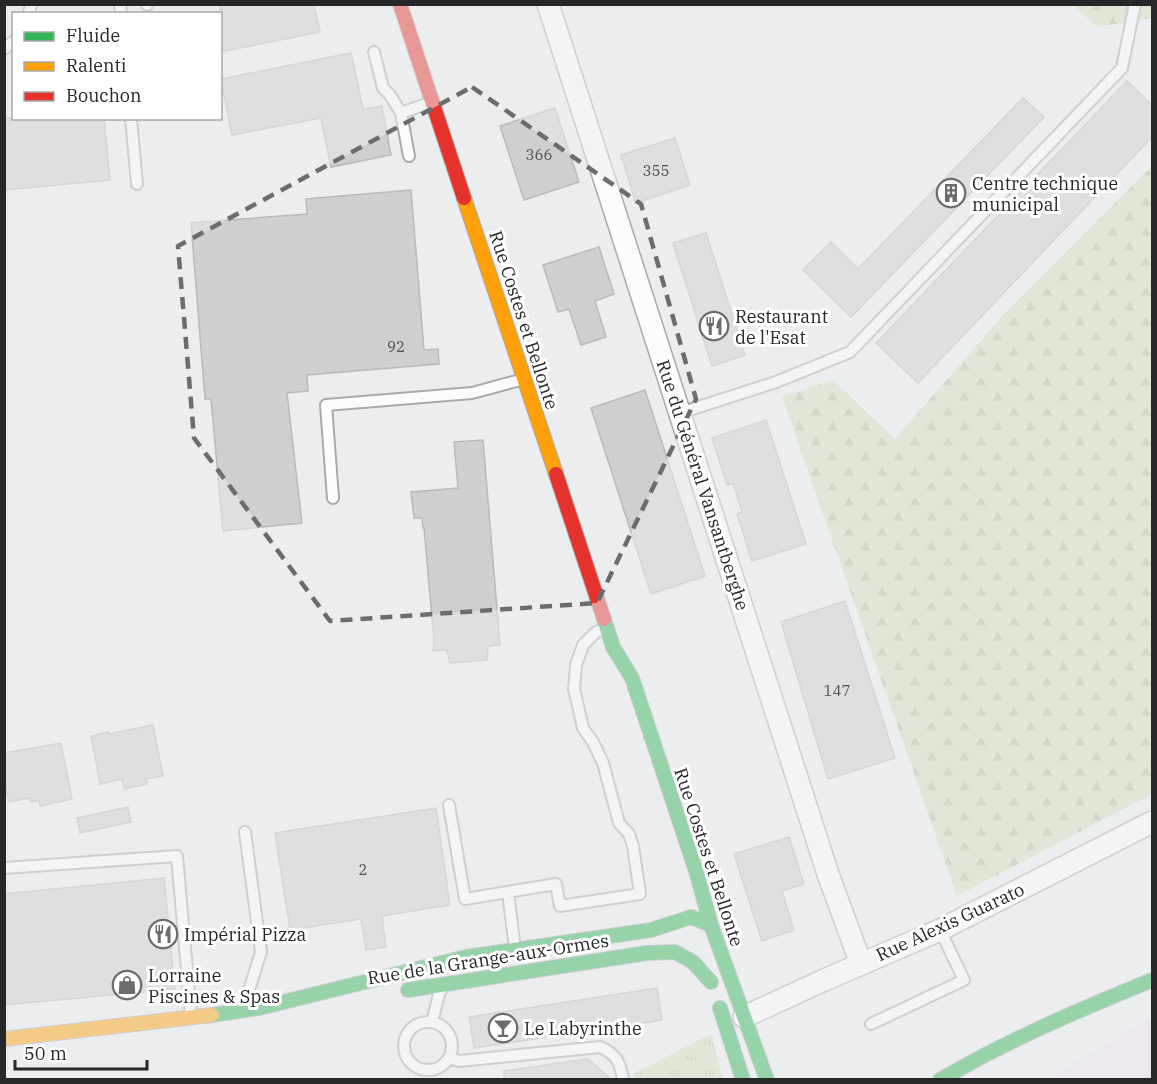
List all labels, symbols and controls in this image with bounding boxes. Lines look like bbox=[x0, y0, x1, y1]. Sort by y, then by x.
legend bbox=[12, 12, 222, 120]
text: Fluide bbox=[66, 24, 120, 47]
text: Ralenti bbox=[66, 54, 127, 77]
text: Bouchon bbox=[66, 84, 142, 107]
house number: 366 bbox=[525, 145, 553, 164]
house number: 355 bbox=[642, 161, 670, 180]
place label: Centre technique municipal bbox=[972, 172, 1118, 216]
building icon: Centre technique municipal bbox=[935, 177, 967, 209]
street label: Rue Costes et Bellonte bbox=[484, 228, 564, 412]
place label: Restaurant de l'Esat bbox=[735, 305, 828, 349]
restaurant icon: Restaurant de l'Esat bbox=[698, 310, 730, 342]
house number: 92 bbox=[387, 337, 405, 356]
street label: Rue du Général Vansantberghe bbox=[652, 357, 754, 613]
house number: 147 bbox=[823, 681, 851, 700]
street label: Rue Costes et Bellonte bbox=[669, 765, 749, 949]
house number: 2 bbox=[358, 860, 368, 879]
street label: Rue Alexis Guarato bbox=[872, 878, 1028, 966]
restaurant icon: Impérial Pizza bbox=[147, 918, 179, 950]
place label: Impérial Pizza bbox=[184, 923, 306, 946]
street label: Rue de la Grange-aux-Ormes bbox=[366, 929, 610, 989]
place label: Lorraine Piscines & Spas bbox=[148, 964, 280, 1008]
shop icon: Lorraine Piscines & Spas bbox=[111, 969, 143, 1001]
bar icon: Le Labyrinthe bbox=[487, 1012, 519, 1044]
place label: Le Labyrinthe bbox=[524, 1017, 642, 1040]
scale bar bbox=[15, 1033, 147, 1071]
text: 50 m bbox=[24, 1042, 67, 1065]

